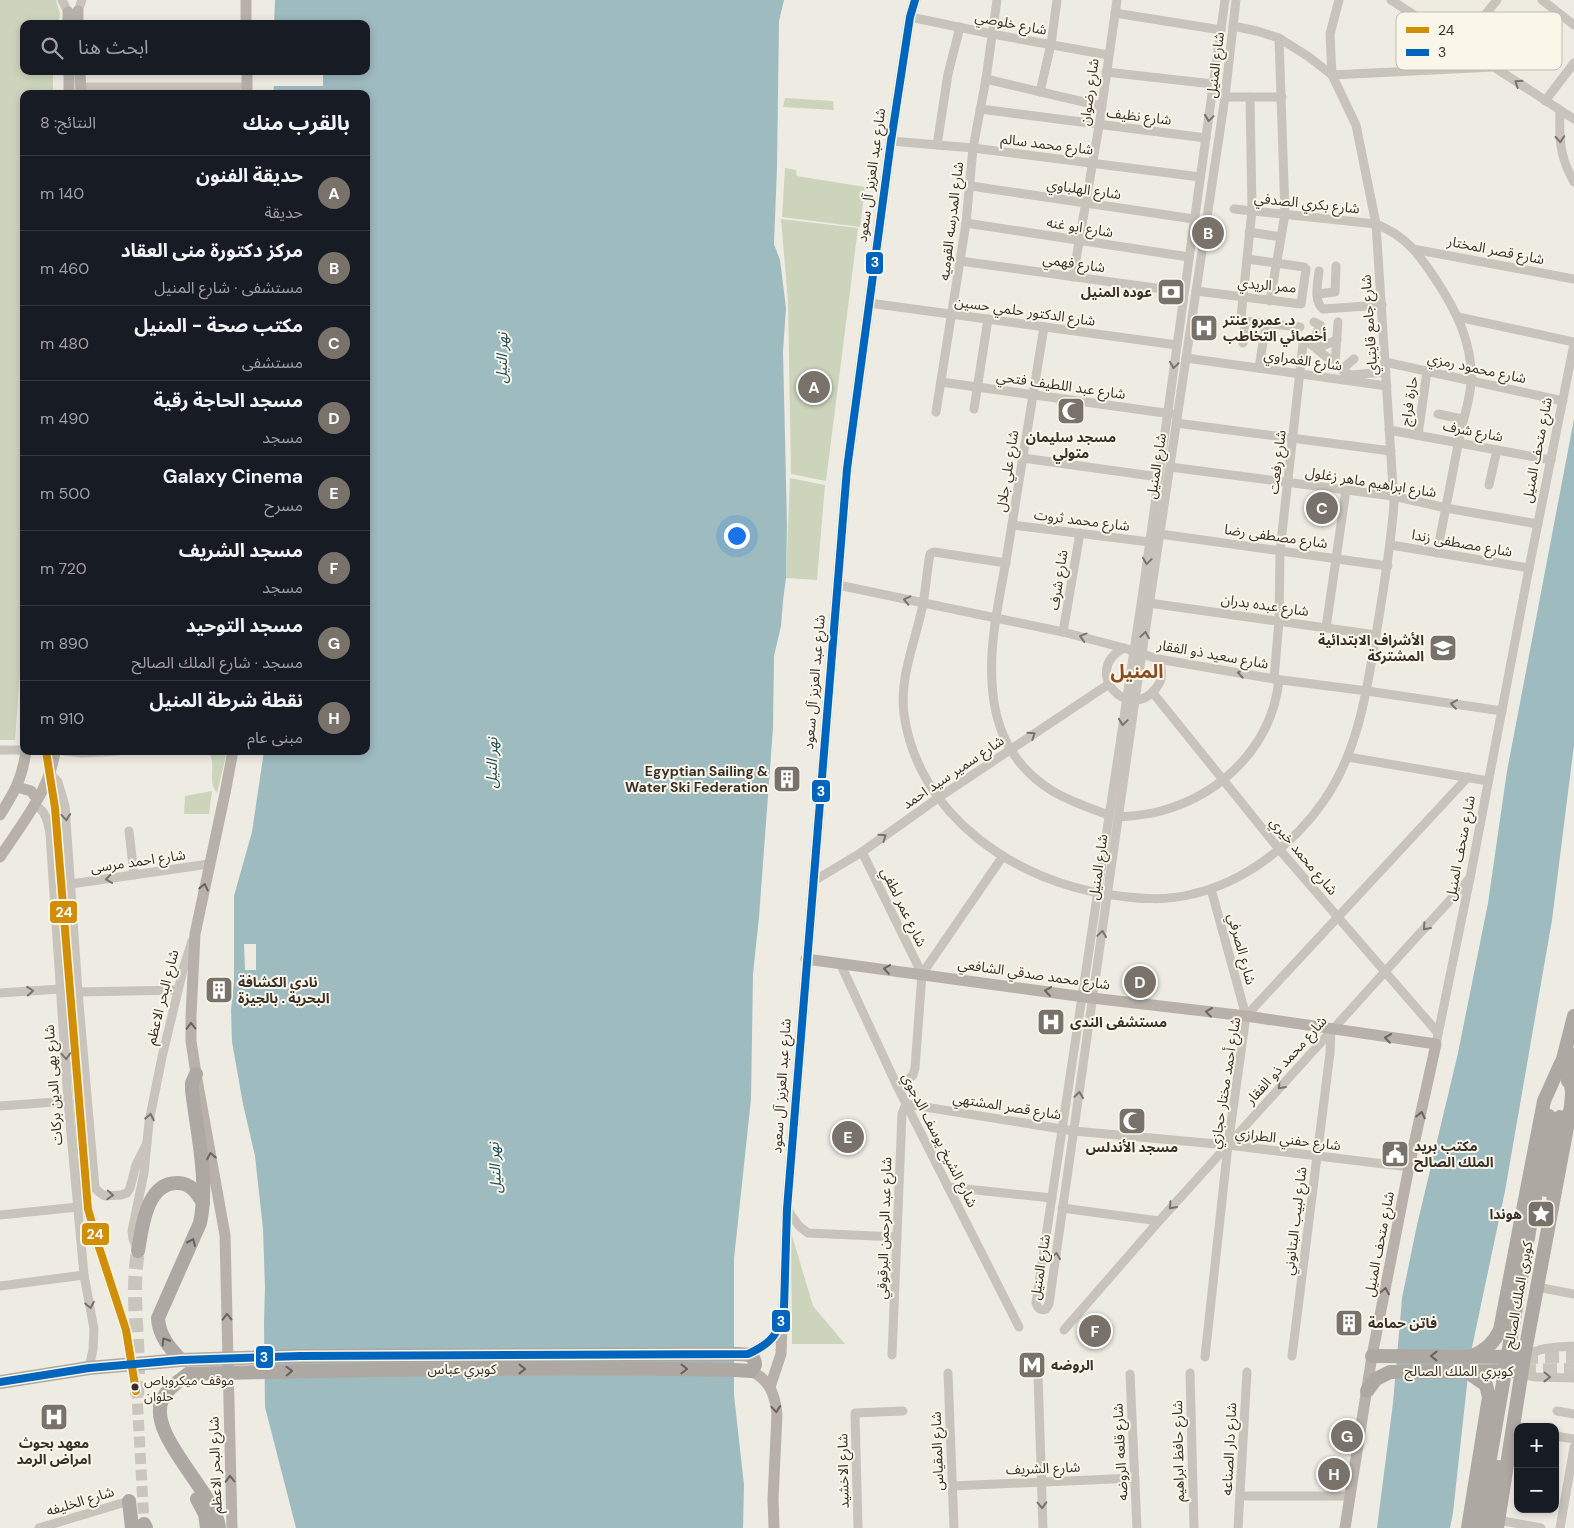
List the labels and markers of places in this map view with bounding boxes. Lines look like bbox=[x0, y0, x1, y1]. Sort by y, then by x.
pin: B bbox=[1192, 214, 1224, 252]
bank icon: عوده المنيل bbox=[1156, 277, 1186, 307]
place label: عوده المنيل bbox=[1081, 283, 1152, 301]
place label: د. عمرو عنتر أخصائي التخاطب bbox=[1222, 311, 1327, 347]
hospital icon: د. عمرو عنتر أخصائي التخاطب bbox=[1189, 313, 1219, 343]
pin: A bbox=[798, 368, 830, 406]
mosque icon: مسجد سليمان متولي bbox=[1056, 396, 1086, 426]
place label: مسجد سليمان متولي bbox=[1026, 428, 1116, 464]
pin: C bbox=[1306, 489, 1338, 527]
place label: الأشراف الابتدائية المشتركة bbox=[1318, 631, 1424, 665]
school or university icon: الأشراف الابتدائية المشتركة bbox=[1428, 633, 1458, 663]
place label: Egyptian Sailing & Water Ski Federation bbox=[625, 762, 768, 796]
building icon: Egyptian Sailing & Water Ski Federation bbox=[772, 764, 802, 794]
pin: D bbox=[1124, 963, 1156, 1001]
place label: نادى الكشافة البحرية . بالجيزة bbox=[238, 973, 330, 1007]
building icon: نادى الكشافة البحرية . بالجيزة bbox=[204, 975, 234, 1005]
hospital icon: مستشفى الندى bbox=[1036, 1007, 1066, 1037]
place label: مستشفى الندى bbox=[1070, 1013, 1167, 1031]
mosque icon: مسجد الأندلس bbox=[1117, 1106, 1147, 1136]
pin: E bbox=[832, 1118, 864, 1156]
place label: مكتب بريد الملك الصالح bbox=[1414, 1137, 1494, 1172]
place label: مسجد الأندلس bbox=[1086, 1138, 1178, 1156]
public building icon: مكتب بريد الملك الصالح bbox=[1380, 1139, 1410, 1169]
place icon: هوندا bbox=[1526, 1199, 1556, 1229]
place label: هوندا bbox=[1489, 1205, 1522, 1223]
building icon: فاتن حمامة bbox=[1334, 1308, 1364, 1338]
pin: F bbox=[1079, 1312, 1111, 1350]
place label: فاتن حمامة bbox=[1368, 1314, 1437, 1332]
metro station icon: الروضه bbox=[1017, 1350, 1047, 1380]
place label: الروضه bbox=[1051, 1356, 1094, 1374]
place label: موقف ميكروباص حلوان bbox=[144, 1372, 234, 1405]
marker: موقف ميكروباص حلوان bbox=[130, 1382, 140, 1392]
hospital icon: معهد بحوث امراض الرمد bbox=[39, 1402, 69, 1432]
pin: G bbox=[1331, 1417, 1363, 1455]
place label: معهد بحوث امراض الرمد bbox=[17, 1434, 92, 1468]
pin: H bbox=[1318, 1455, 1350, 1493]

